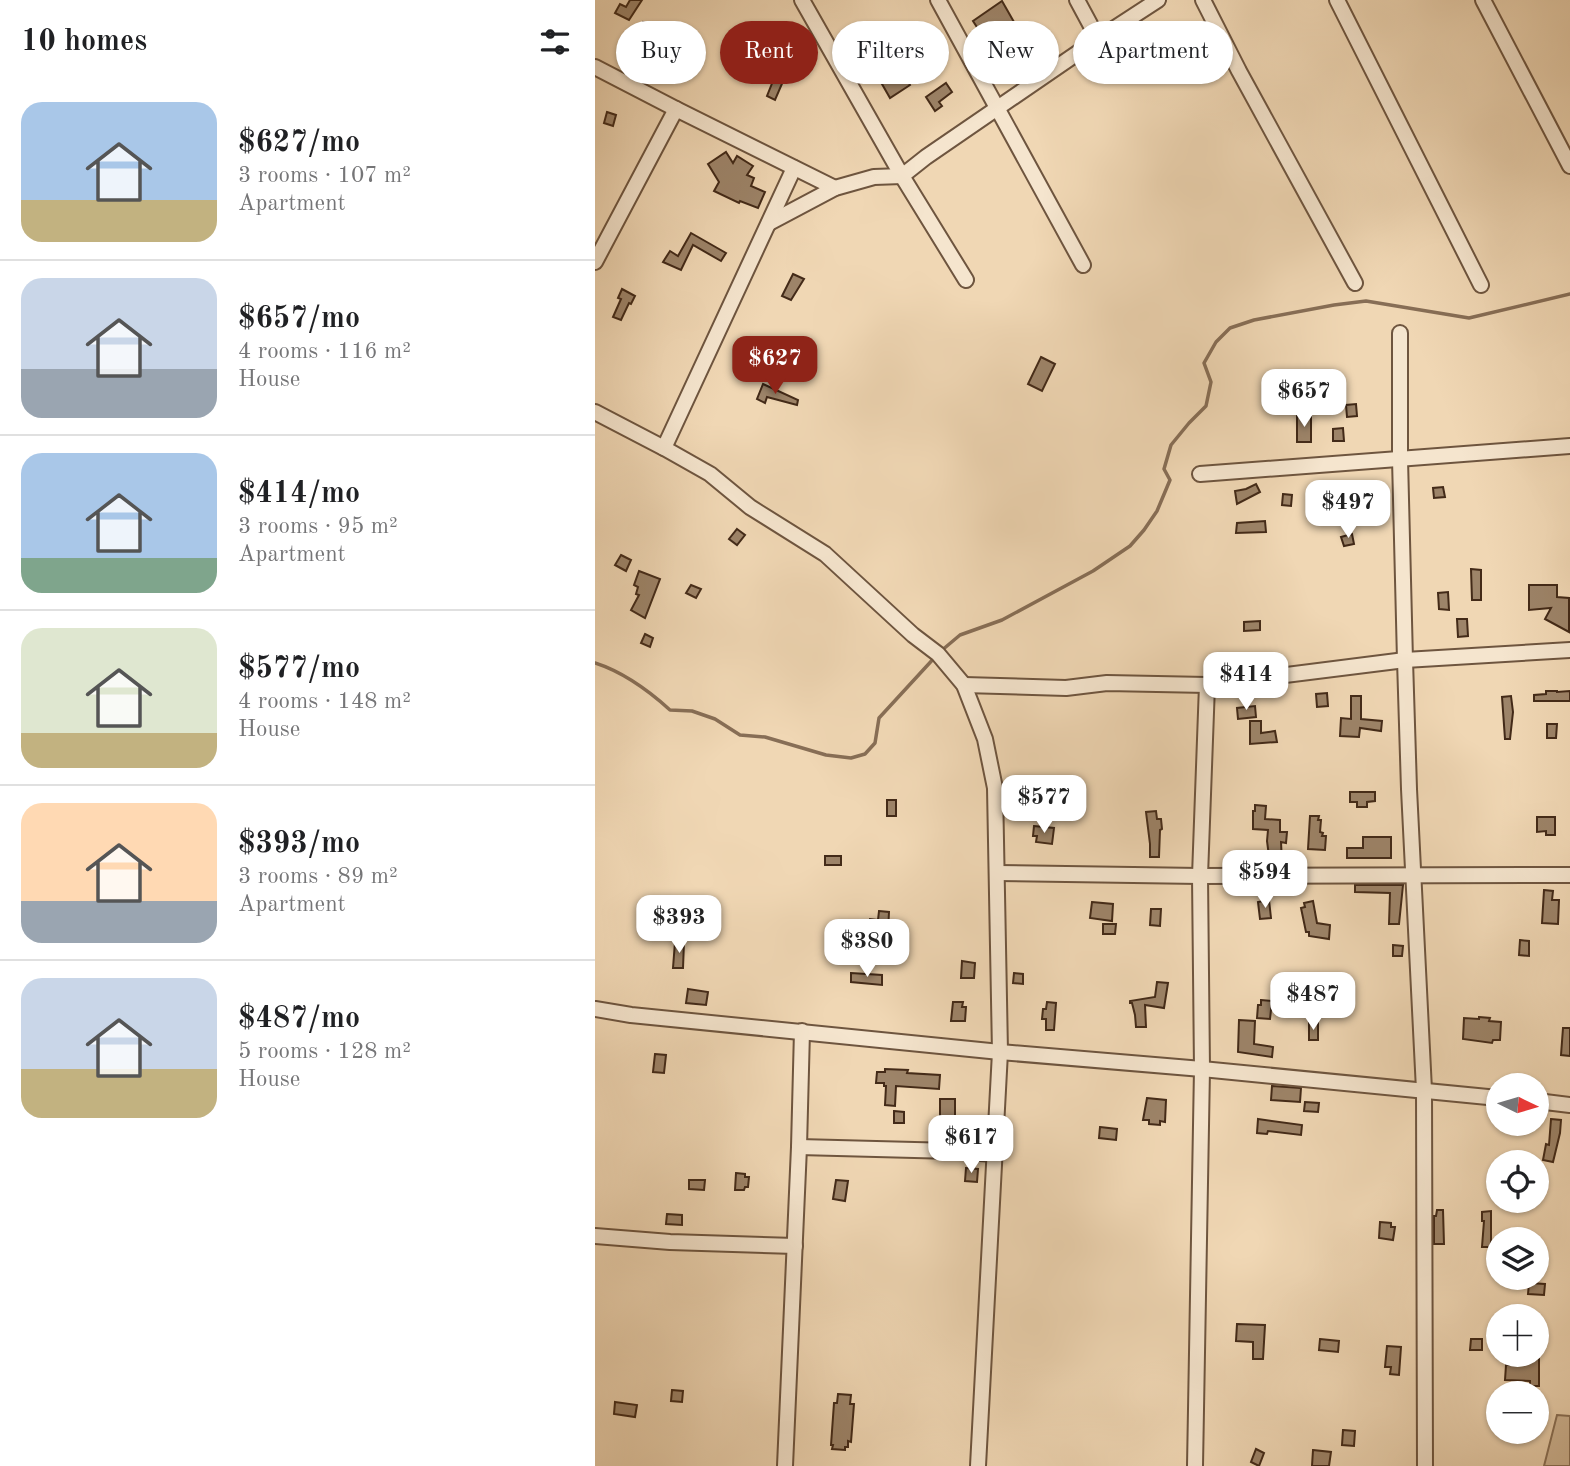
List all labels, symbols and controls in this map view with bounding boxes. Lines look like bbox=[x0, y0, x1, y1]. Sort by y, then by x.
chip: Buy bbox=[616, 21, 706, 84]
chip: Rent bbox=[720, 21, 818, 84]
chip: Filters bbox=[832, 21, 949, 84]
chip: New bbox=[963, 21, 1059, 84]
chip: Apartment bbox=[1073, 21, 1233, 84]
icon: filters bbox=[536, 23, 574, 61]
text: 10 homes bbox=[21, 27, 147, 57]
text: $627/mo bbox=[238, 128, 360, 158]
icon: home bbox=[77, 130, 161, 214]
text: 3 rooms · 107 m² bbox=[238, 164, 411, 187]
text: Apartment bbox=[238, 192, 346, 215]
text: $657/mo bbox=[238, 304, 360, 334]
icon: home bbox=[77, 306, 161, 390]
pin: $627 bbox=[734, 336, 816, 396]
text: 4 rooms · 116 m² bbox=[238, 340, 411, 363]
text: $627 bbox=[748, 347, 802, 370]
text: House bbox=[238, 368, 300, 391]
pin: $657 bbox=[1263, 370, 1345, 429]
text: $657 bbox=[1277, 380, 1331, 403]
text: $414/mo bbox=[238, 479, 360, 509]
pin: $497 bbox=[1307, 480, 1389, 540]
icon: home bbox=[77, 481, 161, 565]
text: $497 bbox=[1321, 491, 1375, 514]
text: 3 rooms · 95 m² bbox=[238, 515, 398, 538]
text: Apartment bbox=[238, 543, 346, 566]
pin: $414 bbox=[1205, 652, 1287, 712]
text: $577/mo bbox=[238, 654, 360, 684]
icon: home bbox=[77, 656, 161, 740]
text: $414 bbox=[1219, 663, 1273, 686]
text: 4 rooms · 148 m² bbox=[238, 690, 411, 713]
text: House bbox=[238, 718, 300, 741]
pin: $577 bbox=[1003, 776, 1085, 835]
text: $577 bbox=[1017, 786, 1071, 809]
text: $393/mo bbox=[238, 829, 360, 859]
icon: home bbox=[77, 831, 161, 915]
pin: $594 bbox=[1224, 850, 1306, 910]
text: $594 bbox=[1238, 861, 1292, 884]
text: 3 rooms · 89 m² bbox=[238, 865, 398, 888]
text: Apartment bbox=[238, 893, 346, 916]
pin: $393 bbox=[638, 895, 720, 955]
text: $393 bbox=[652, 906, 706, 929]
pin: $380 bbox=[826, 920, 908, 979]
text: $380 bbox=[840, 930, 894, 953]
pin: $487 bbox=[1272, 972, 1354, 1032]
text: $487 bbox=[1286, 983, 1340, 1006]
text: $487/mo bbox=[238, 1004, 360, 1034]
icon: home bbox=[77, 1006, 161, 1090]
text: 5 rooms · 128 m² bbox=[238, 1040, 411, 1063]
text: House bbox=[238, 1068, 300, 1091]
north arrow bbox=[1486, 1073, 1549, 1136]
map controls bbox=[1486, 1073, 1549, 1444]
pin: $617 bbox=[930, 1116, 1012, 1175]
text: $617 bbox=[944, 1126, 998, 1149]
button: locate bbox=[1486, 1150, 1549, 1213]
button: layers bbox=[1486, 1227, 1549, 1290]
button: + bbox=[1486, 1304, 1549, 1367]
button: − bbox=[1486, 1381, 1549, 1444]

